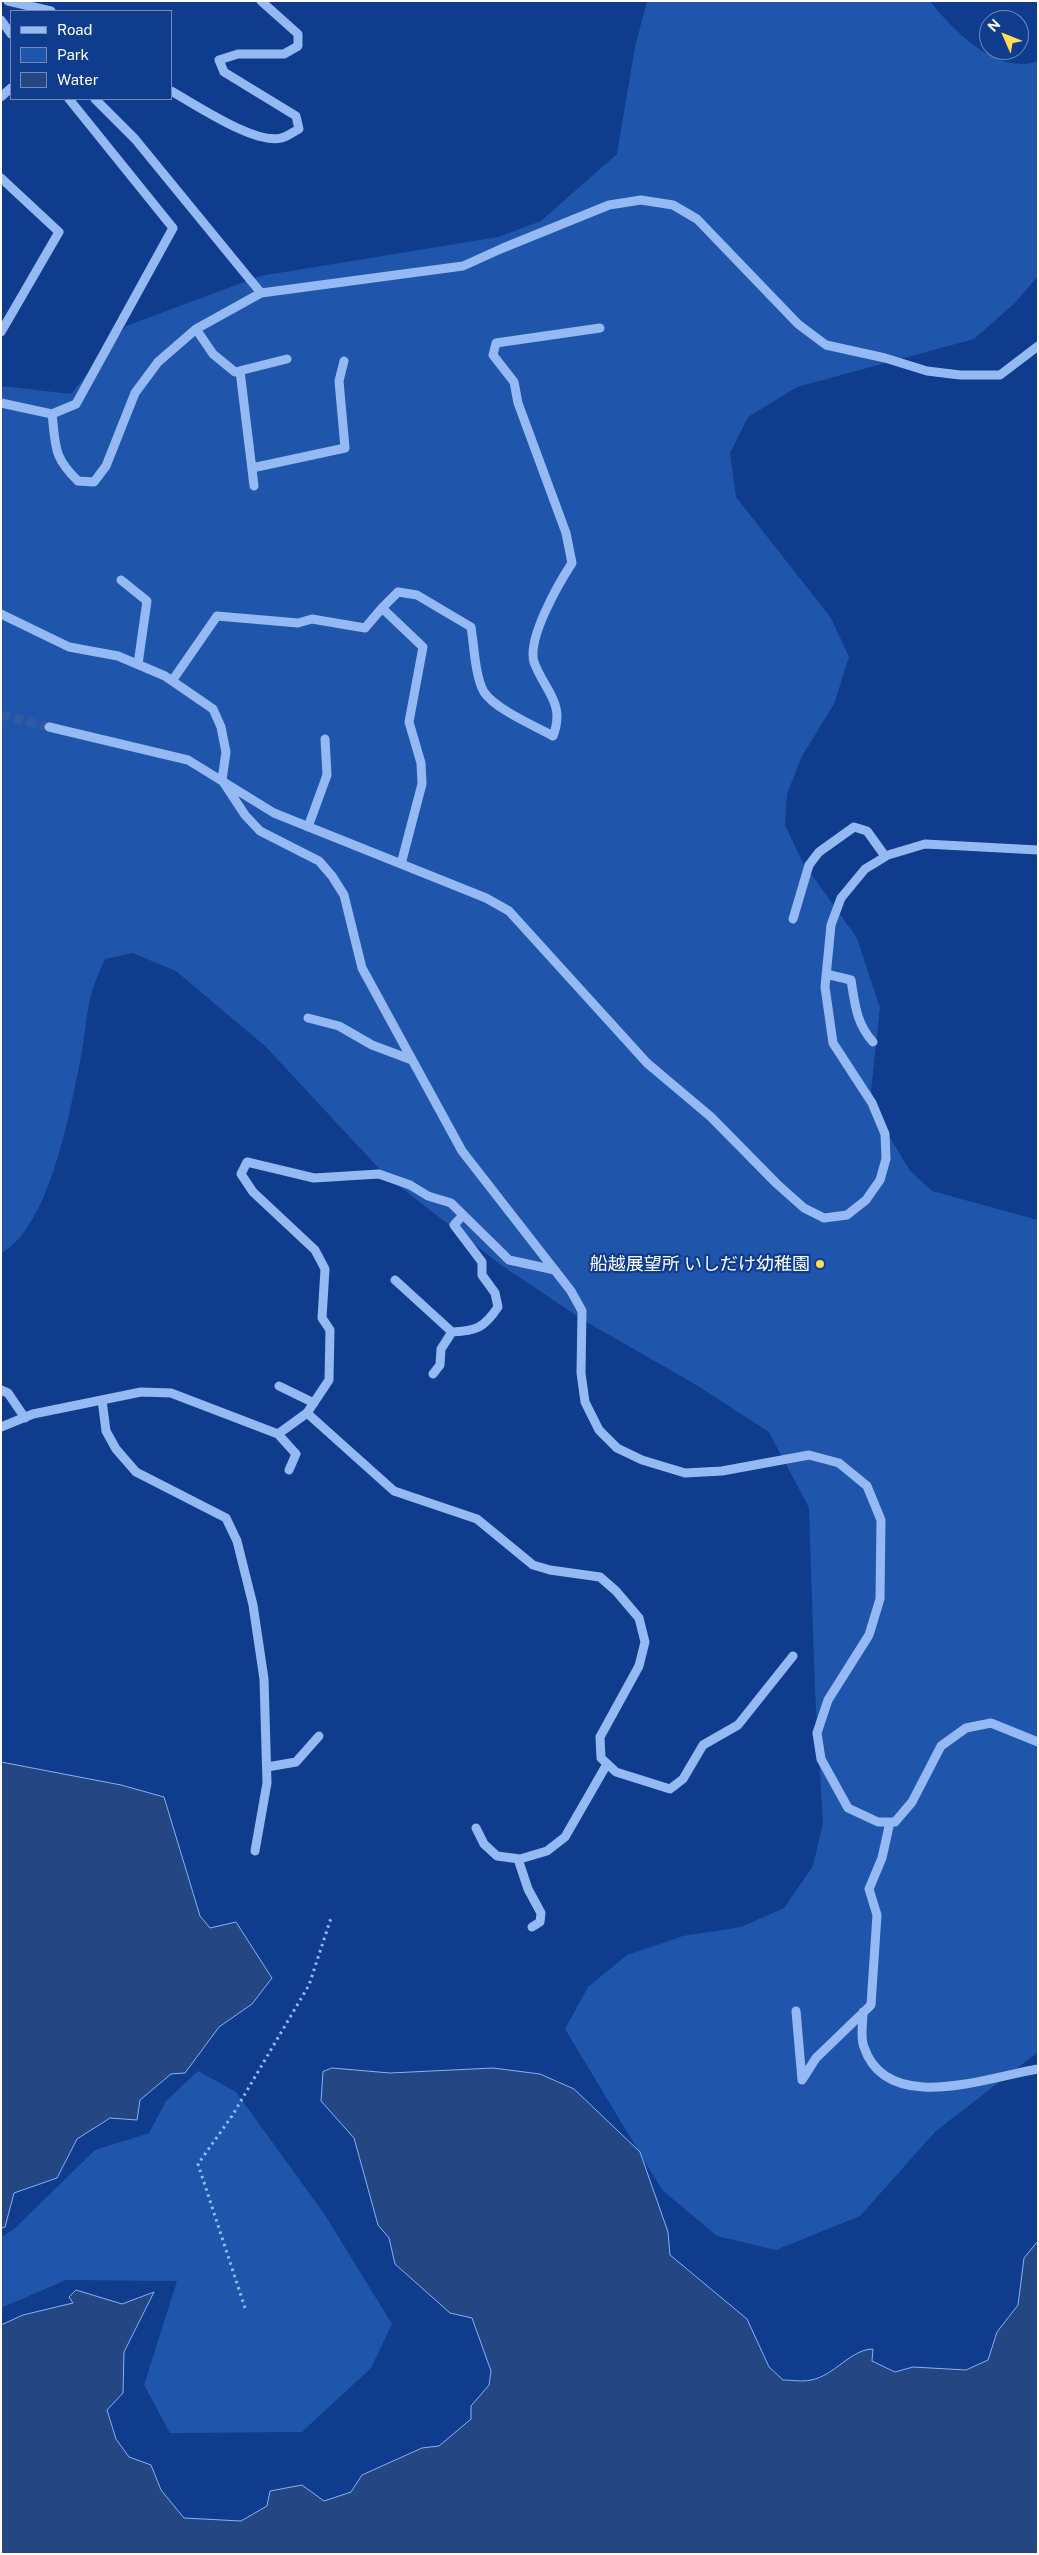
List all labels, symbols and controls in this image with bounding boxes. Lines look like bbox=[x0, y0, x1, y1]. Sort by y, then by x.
legend bbox=[10, 10, 172, 100]
north arrow bbox=[979, 10, 1029, 60]
text: N bbox=[984, 16, 1003, 35]
text: Road bbox=[57, 21, 93, 38]
text: Park bbox=[57, 46, 89, 63]
text: Water bbox=[57, 71, 99, 88]
place label: 船越展望所 いしだけ幼稚園 bbox=[590, 1253, 810, 1275]
marker: 船越展望所 いしだけ幼稚園 bbox=[814, 1258, 826, 1270]

